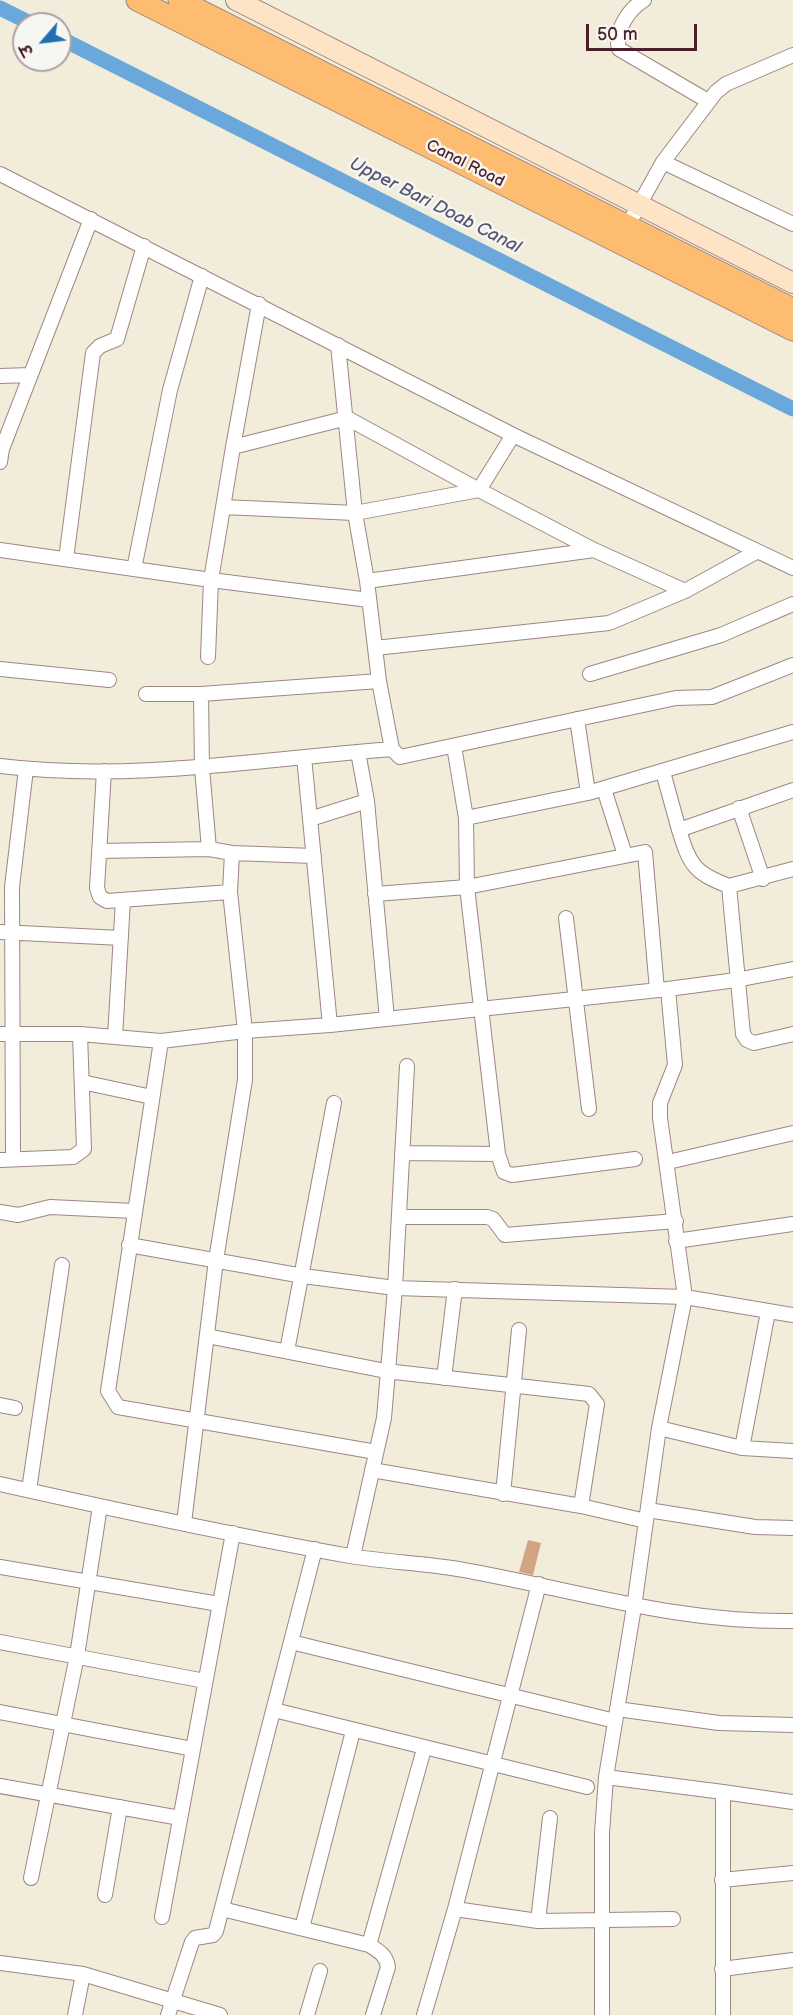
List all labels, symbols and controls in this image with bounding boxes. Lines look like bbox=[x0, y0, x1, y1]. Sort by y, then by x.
north arrow bbox=[12, 12, 72, 72]
scale bar bbox=[589, 12, 700, 50]
text: 50 m bbox=[597, 24, 638, 45]
text: उ bbox=[17, 41, 38, 59]
street label: Canal Road bbox=[423, 136, 507, 192]
water label: Upper Bari Doab Canal bbox=[346, 153, 524, 259]

